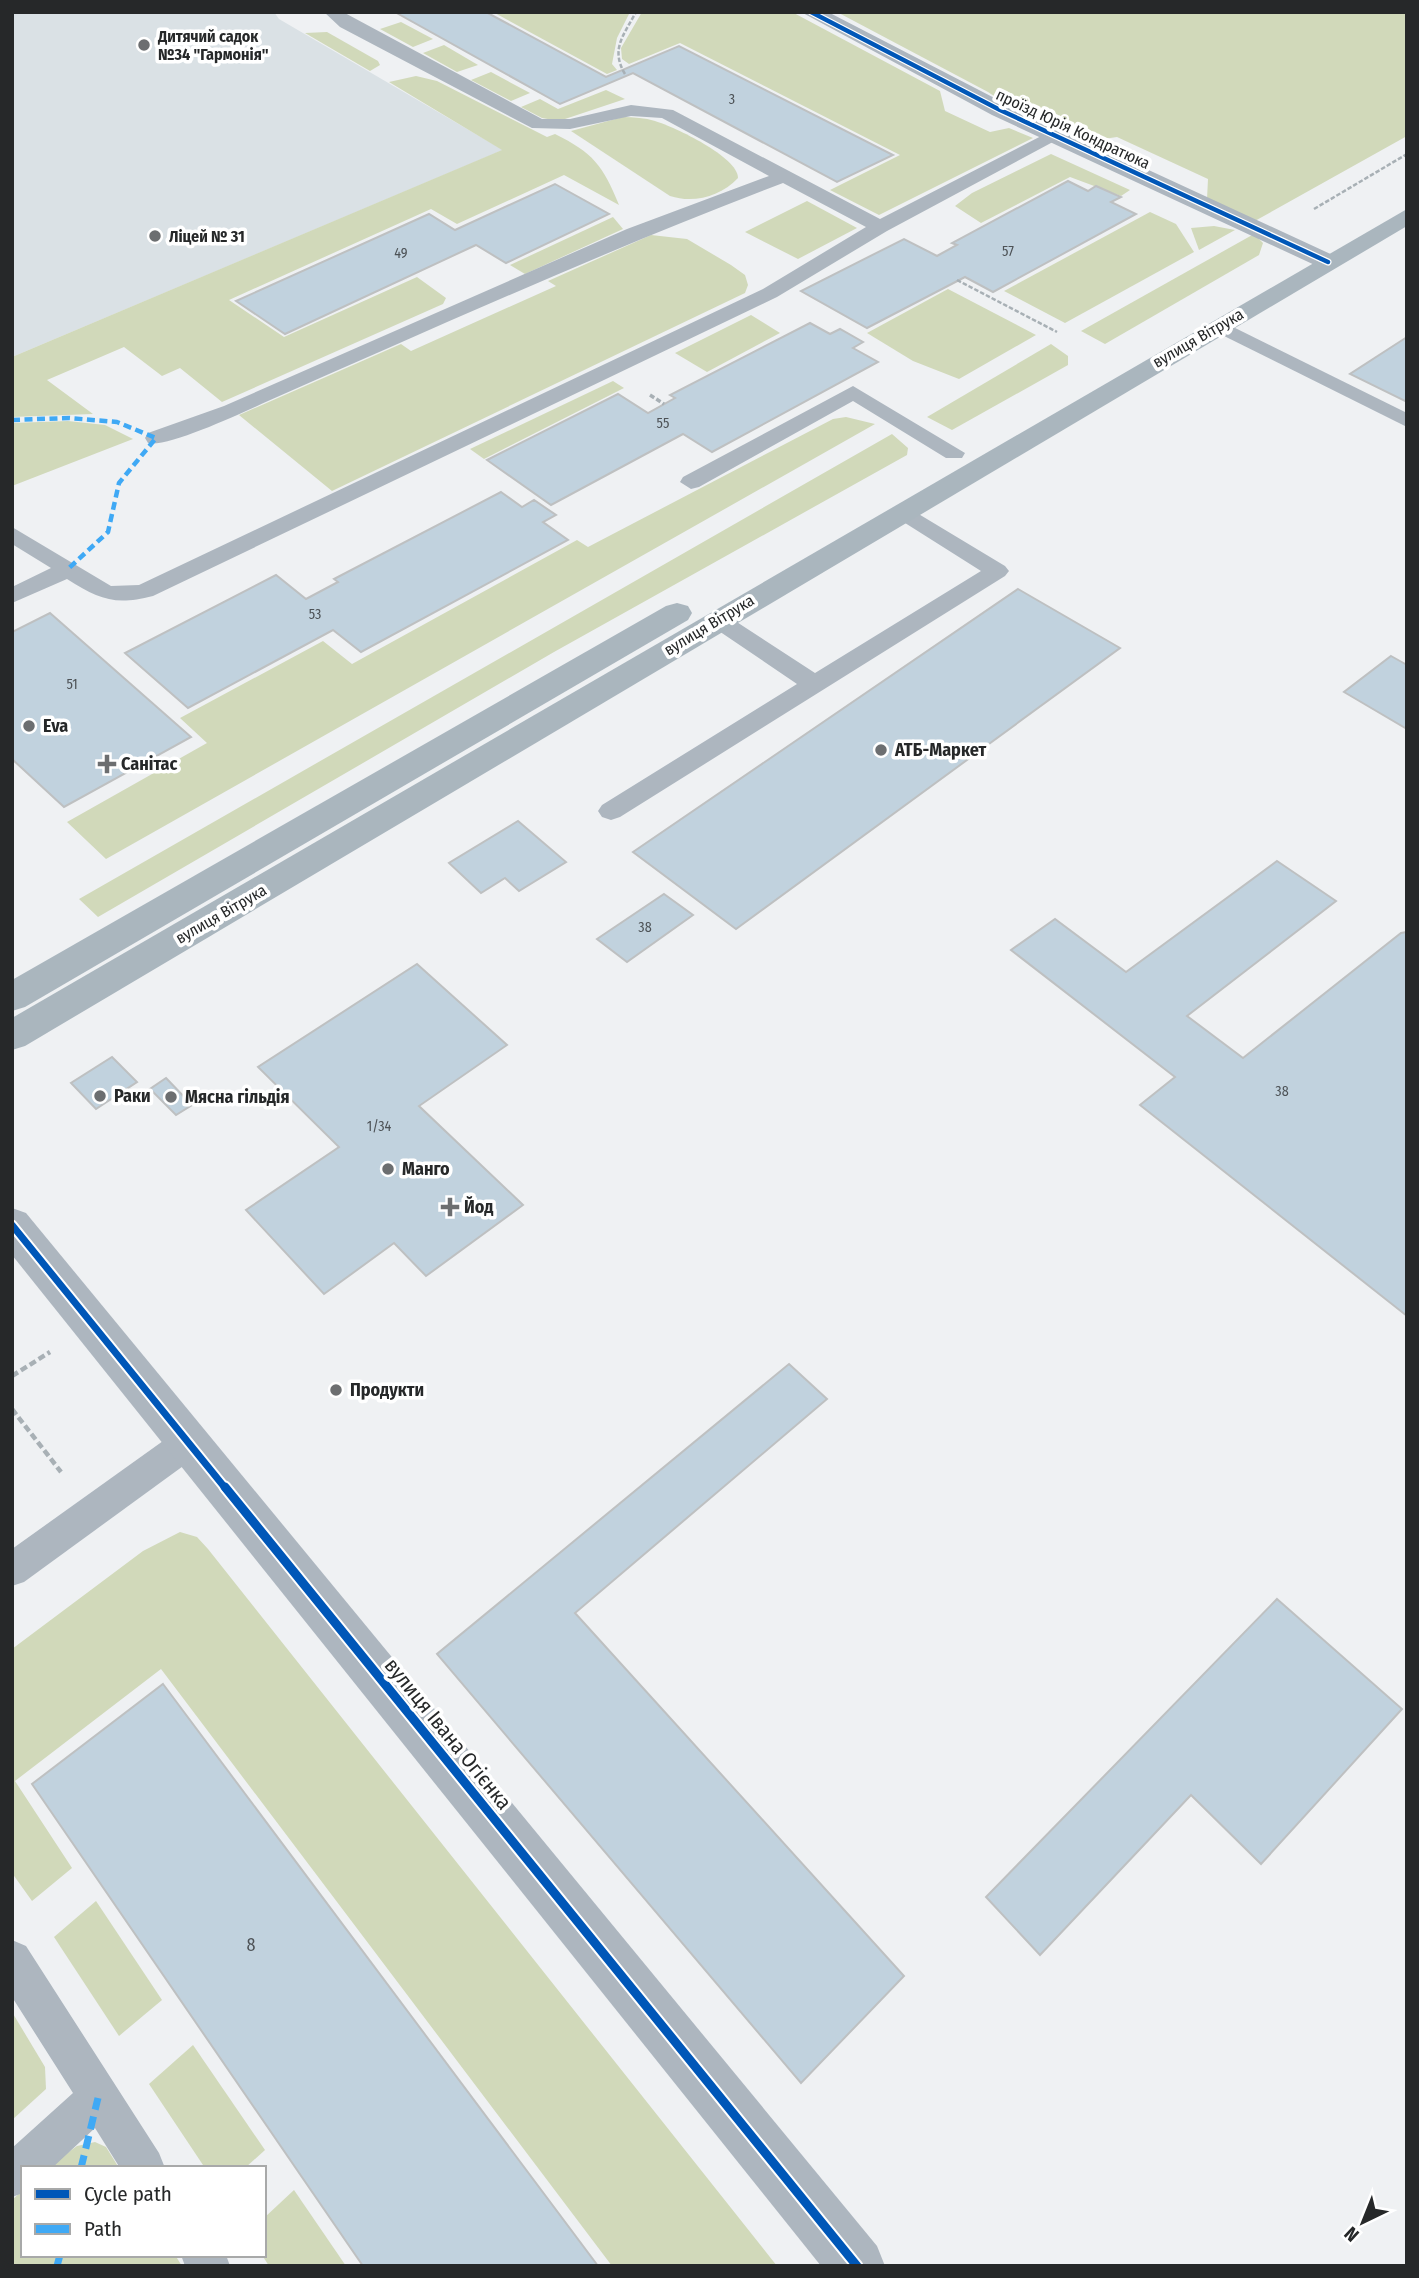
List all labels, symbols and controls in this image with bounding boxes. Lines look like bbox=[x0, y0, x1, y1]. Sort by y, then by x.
place label: Дитячий садок №34 "Гармонія" bbox=[157, 27, 269, 64]
marker: Дитячий садок №34 "Гармонія" bbox=[136, 37, 152, 53]
street label: проїзд Юрія Кондратюка bbox=[993, 85, 1153, 173]
house number: 3 bbox=[729, 91, 735, 108]
place label: Ліцей № 31 bbox=[169, 227, 245, 246]
marker: Ліцей № 31 bbox=[147, 228, 163, 244]
house number: 57 bbox=[1002, 243, 1014, 260]
house number: 49 bbox=[394, 245, 408, 262]
street label: вулиця Вітрука bbox=[1149, 304, 1247, 372]
house number: 55 bbox=[657, 415, 669, 432]
street label: вулиця Вітрука bbox=[661, 591, 758, 659]
house number: 53 bbox=[309, 606, 321, 623]
house number: 51 bbox=[66, 676, 78, 693]
place label: Eva bbox=[43, 715, 68, 737]
marker: Eva bbox=[21, 718, 37, 734]
place label: АТБ-Маркет bbox=[894, 739, 986, 761]
marker: АТБ-Маркет bbox=[873, 742, 889, 758]
place label: Санітас bbox=[121, 753, 178, 775]
marker: Санітас bbox=[99, 756, 115, 772]
street label: вулиця Вітрука bbox=[172, 880, 270, 948]
house number: 38 bbox=[638, 919, 652, 936]
house number: 38 bbox=[1275, 1083, 1289, 1100]
place label: Раки bbox=[114, 1085, 151, 1107]
place label: Мясна гільдія bbox=[185, 1086, 290, 1108]
marker: Раки bbox=[92, 1088, 108, 1104]
marker: Мясна гільдія bbox=[163, 1089, 179, 1105]
house number: 1/34 bbox=[367, 1118, 392, 1135]
place label: Манго bbox=[402, 1158, 450, 1180]
marker: Манго bbox=[380, 1161, 396, 1177]
place label: Йод bbox=[464, 1195, 493, 1218]
marker: Йод bbox=[442, 1199, 458, 1215]
place label: Продукти bbox=[350, 1379, 424, 1401]
marker: Продукти bbox=[328, 1382, 344, 1398]
street label: вулиця Івана Огієнка bbox=[379, 1653, 517, 1815]
house number: 8 bbox=[247, 1934, 256, 1956]
legend bbox=[21, 2166, 266, 2257]
text: Cycle path bbox=[84, 2181, 172, 2207]
north arrow bbox=[1328, 2187, 1398, 2257]
text: Path bbox=[84, 2216, 122, 2242]
text: N bbox=[1340, 2222, 1364, 2246]

